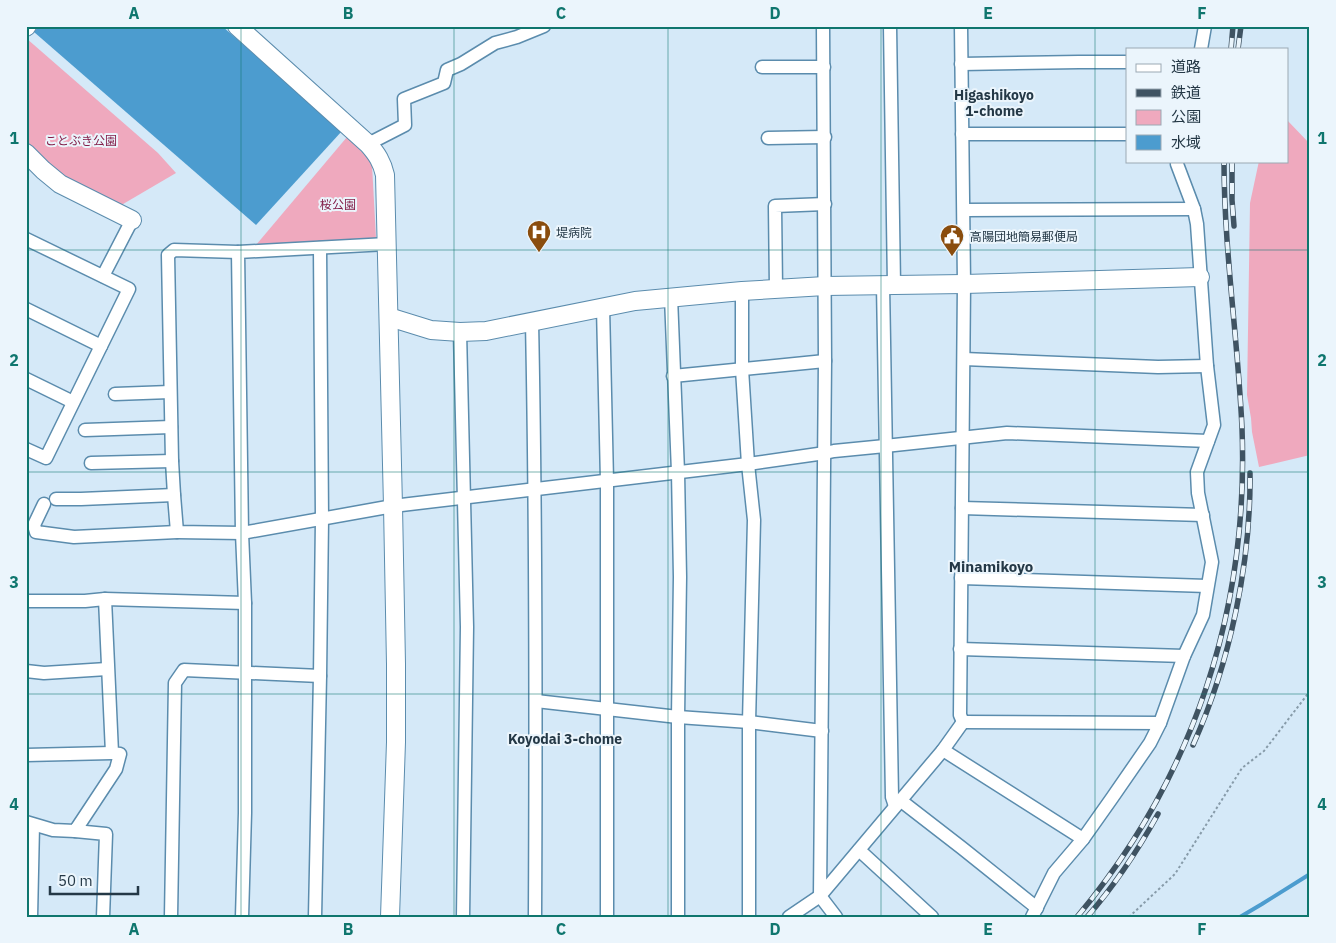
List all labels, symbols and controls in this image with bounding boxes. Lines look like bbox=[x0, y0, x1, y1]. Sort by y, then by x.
text: A bbox=[129, 3, 140, 23]
text: B bbox=[343, 3, 354, 23]
text: C bbox=[556, 3, 566, 23]
text: D bbox=[769, 3, 781, 23]
text: E bbox=[983, 3, 993, 23]
text: F bbox=[1197, 3, 1207, 23]
legend bbox=[1126, 48, 1288, 162]
text: 道路 bbox=[1171, 57, 1201, 76]
text: 鉄道 bbox=[1171, 83, 1201, 102]
district label: Higashikoyo 1-chome bbox=[954, 86, 1034, 120]
text: 公園 bbox=[1171, 107, 1201, 126]
text: 1 bbox=[9, 128, 19, 148]
text: 1 bbox=[1317, 128, 1327, 148]
park label: ことぶき公園 bbox=[45, 133, 117, 148]
text: 水域 bbox=[1171, 133, 1201, 152]
park label: 桜公園 bbox=[320, 197, 356, 212]
hospital icon: 堤病院 bbox=[526, 219, 552, 253]
public building icon: 高陽団地簡易郵便局 bbox=[939, 223, 965, 257]
place label: 堤病院 bbox=[556, 225, 592, 240]
place label: 高陽団地簡易郵便局 bbox=[970, 229, 1078, 244]
text: 2 bbox=[9, 350, 19, 370]
text: 2 bbox=[1317, 350, 1327, 370]
district label: Minamikoyo bbox=[949, 557, 1033, 576]
text: 3 bbox=[9, 572, 19, 592]
text: 3 bbox=[1317, 572, 1327, 592]
district label: Koyodai 3-chome bbox=[508, 730, 622, 748]
text: 4 bbox=[9, 794, 19, 814]
text: 4 bbox=[1317, 794, 1327, 814]
scale bar bbox=[50, 863, 138, 895]
text: 50 m bbox=[58, 871, 93, 890]
text: A bbox=[129, 919, 140, 939]
text: B bbox=[343, 919, 354, 939]
text: C bbox=[556, 919, 566, 939]
text: D bbox=[769, 919, 781, 939]
text: E bbox=[983, 919, 993, 939]
text: F bbox=[1197, 919, 1207, 939]

